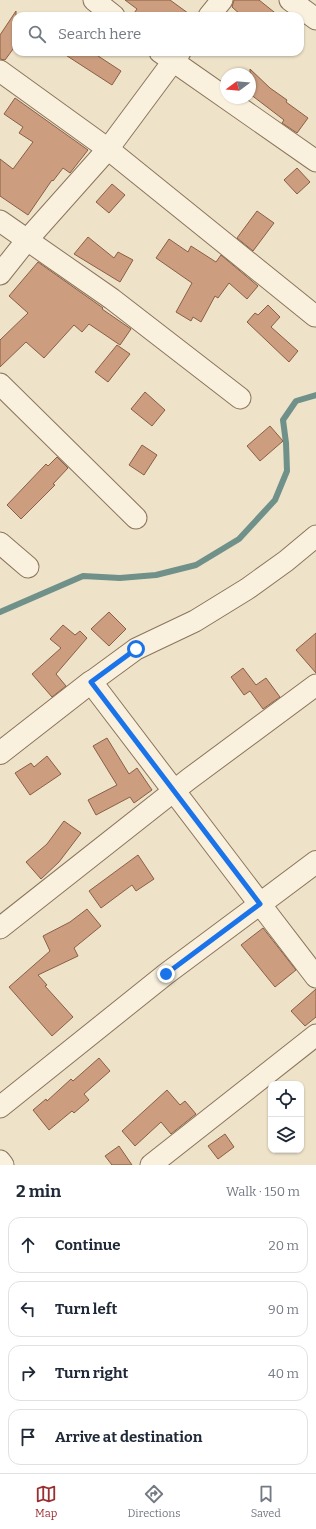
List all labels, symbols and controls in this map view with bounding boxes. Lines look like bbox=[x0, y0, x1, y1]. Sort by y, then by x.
search box bbox=[12, 12, 304, 56]
icon: search bbox=[26, 23, 48, 45]
text: Search here bbox=[58, 25, 141, 43]
north arrow bbox=[220, 68, 256, 104]
route start bbox=[127, 640, 145, 658]
route end bbox=[157, 965, 175, 983]
map controls bbox=[268, 1081, 304, 1153]
button: locate bbox=[268, 1081, 304, 1117]
button: layers bbox=[268, 1117, 304, 1153]
text: 2 min bbox=[16, 1181, 61, 1202]
text: Walk · 150 m bbox=[226, 1184, 300, 1199]
icon: ahead bbox=[17, 1234, 39, 1256]
text: Continue bbox=[55, 1236, 121, 1254]
text: 20 m bbox=[269, 1238, 299, 1253]
icon: left bbox=[17, 1298, 39, 1320]
text: Turn left bbox=[55, 1300, 117, 1318]
text: 90 m bbox=[268, 1302, 299, 1317]
icon: right bbox=[17, 1362, 39, 1384]
text: Turn right bbox=[55, 1364, 128, 1382]
text: 40 m bbox=[268, 1366, 299, 1381]
icon: arrive bbox=[17, 1426, 39, 1448]
text: Arrive at destination bbox=[55, 1428, 202, 1446]
tab: Map bbox=[35, 1483, 57, 1520]
tab: Directions bbox=[128, 1483, 180, 1520]
tab: Saved bbox=[251, 1483, 281, 1520]

